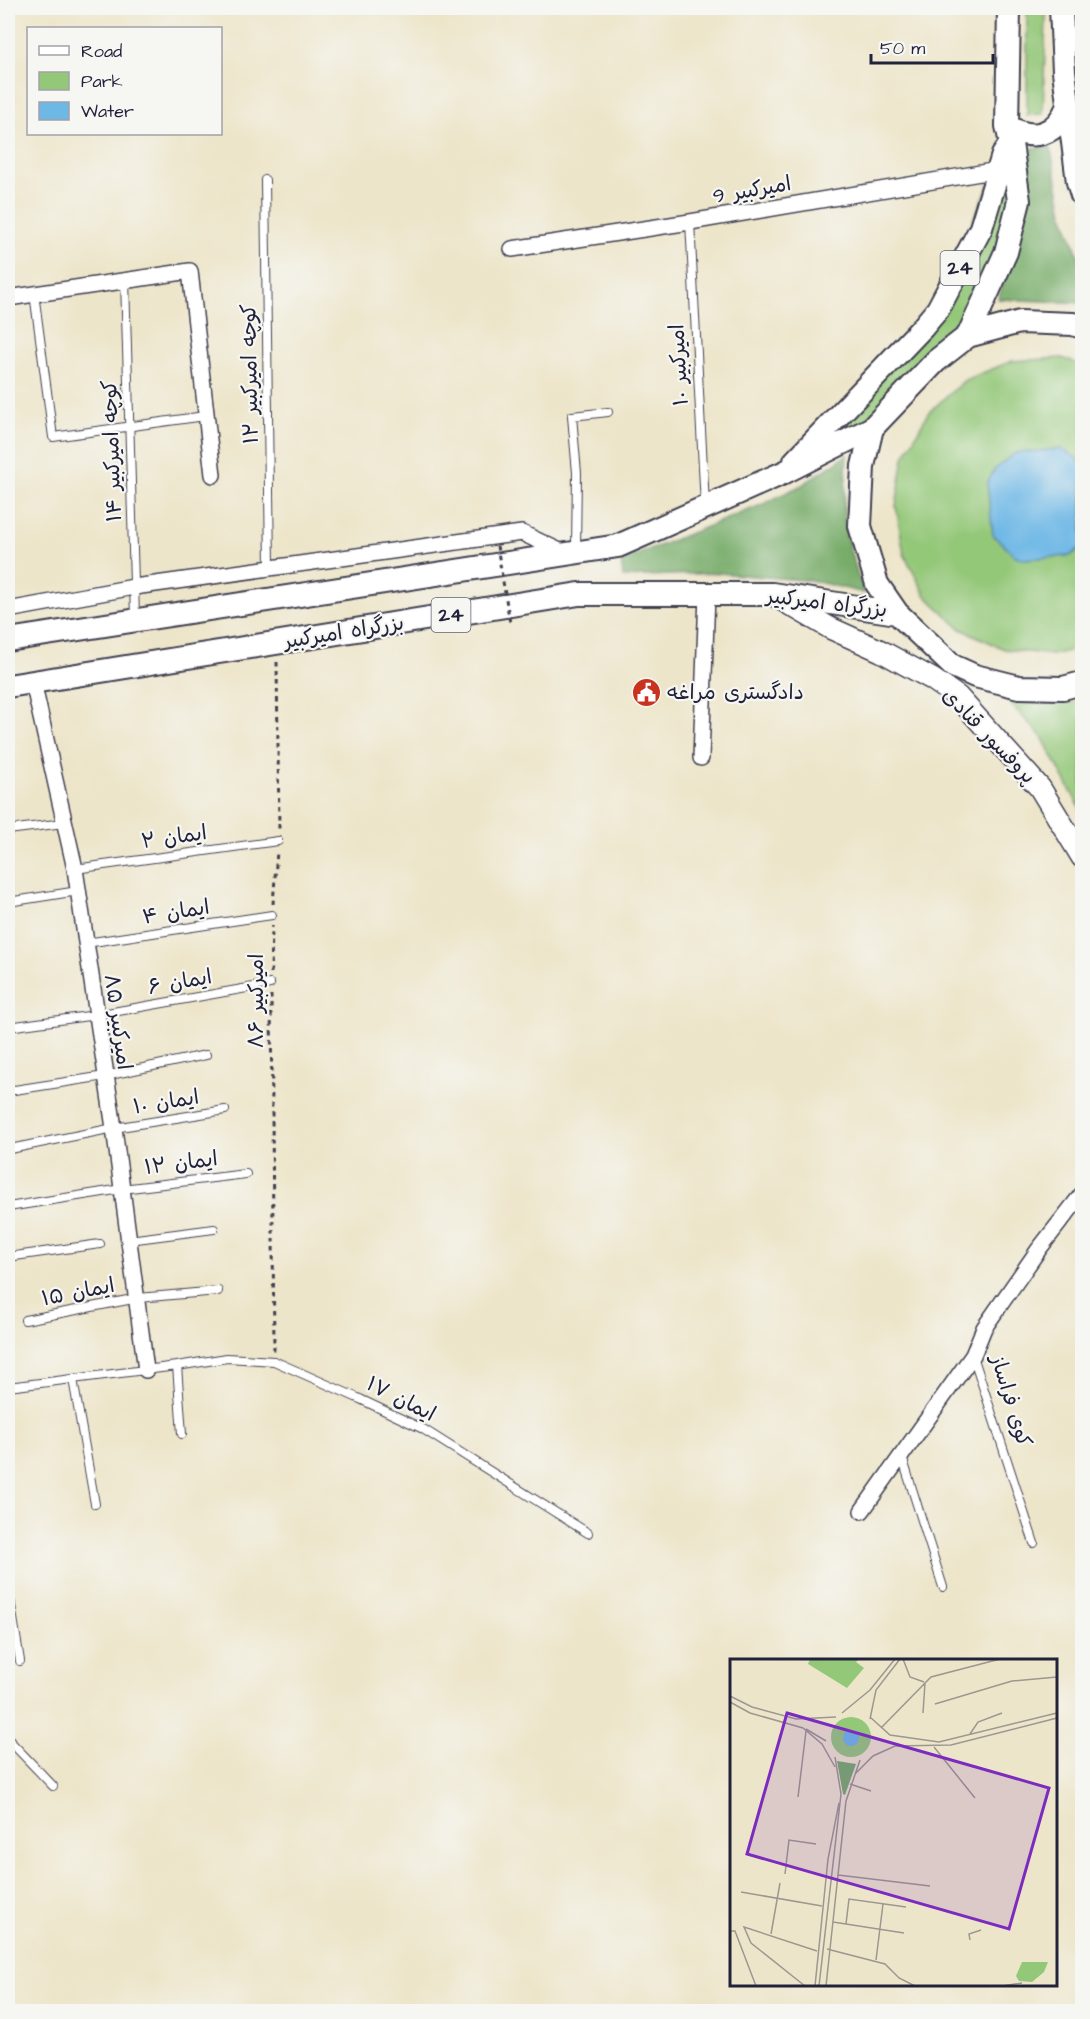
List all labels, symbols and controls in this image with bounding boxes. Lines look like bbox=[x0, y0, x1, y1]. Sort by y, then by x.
legend bbox=[27, 27, 222, 135]
scale bar bbox=[871, 27, 992, 65]
text: 50 m bbox=[880, 36, 925, 61]
text: Road bbox=[81, 39, 122, 64]
text: Park bbox=[81, 69, 123, 94]
text: Water bbox=[81, 99, 134, 124]
street label: امیرکبیر 9 bbox=[710, 169, 794, 211]
road number: 24 bbox=[940, 251, 980, 285]
street label: کوچه امیرکبیر ۱۲ bbox=[234, 304, 266, 444]
street label: امیرکبیر ۱۰ bbox=[662, 323, 696, 407]
street label: کوچه امیرکبیر ۱۴ bbox=[95, 380, 129, 522]
street label: بزرگراه امیرکبیر bbox=[763, 581, 889, 625]
road number: 24 bbox=[432, 598, 470, 632]
street label: بزرگراه امیرکبیر bbox=[280, 608, 406, 656]
public building icon: دادگستری مراغه bbox=[630, 676, 662, 708]
place label: دادگستری مراغه bbox=[667, 678, 804, 707]
street label: پروفسور قنادی bbox=[936, 681, 1042, 791]
street label: ایمان ۲ bbox=[139, 818, 209, 856]
street label: ایمان ۴ bbox=[140, 892, 212, 932]
street label: امیرکبیر ۸۶ bbox=[242, 954, 271, 1048]
street label: ایمان ۶ bbox=[146, 962, 214, 1002]
street label: امیرکبیر ۸۵ bbox=[97, 972, 139, 1072]
street label: ایمان ۱۰ bbox=[131, 1082, 201, 1122]
street label: ایمان ۱۲ bbox=[143, 1144, 219, 1182]
street label: ایمان ۱۵ bbox=[39, 1271, 117, 1313]
street label: کوی فراساز bbox=[983, 1350, 1039, 1451]
street label: ایمان ۱۷ bbox=[361, 1369, 441, 1429]
inset map bbox=[730, 1659, 1057, 1986]

